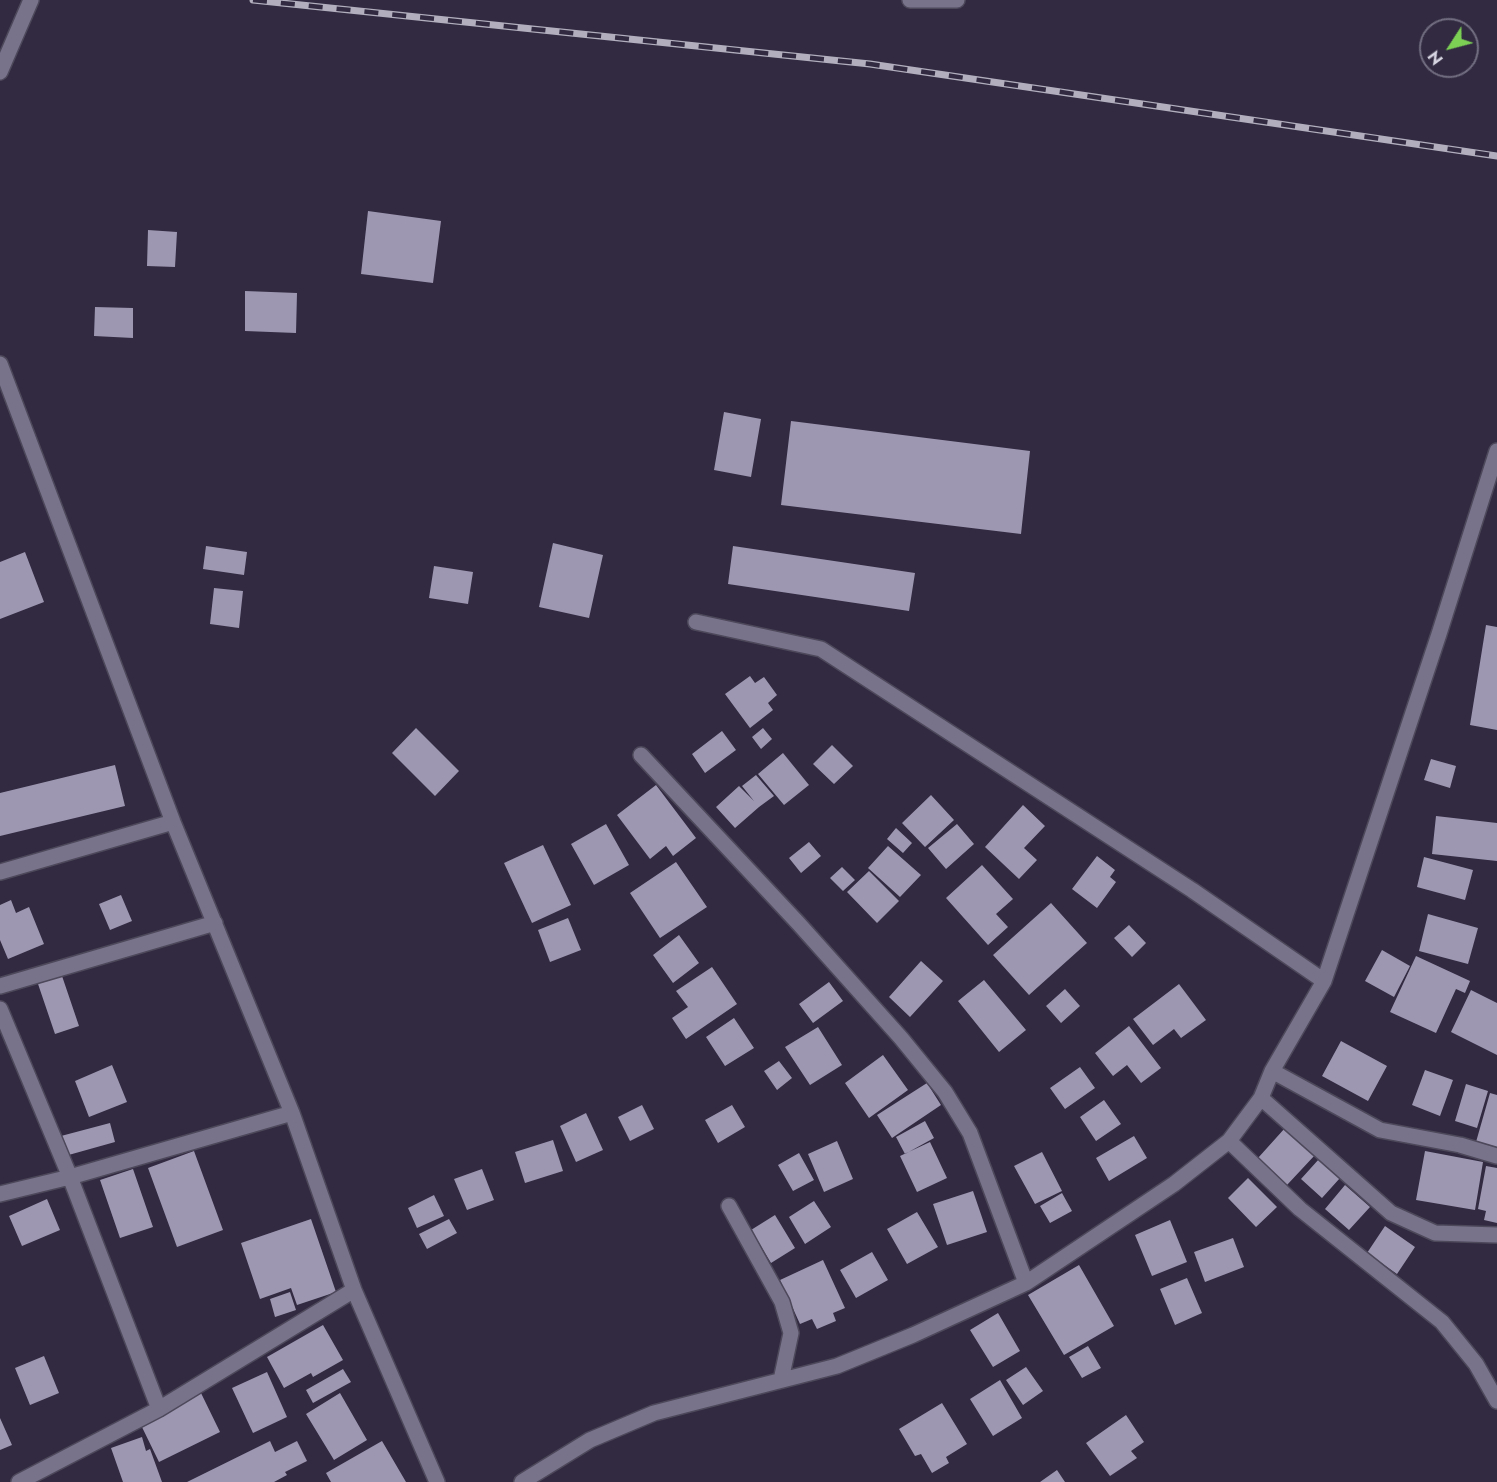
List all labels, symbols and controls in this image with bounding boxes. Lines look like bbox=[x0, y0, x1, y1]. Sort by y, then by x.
north arrow bbox=[1419, 18, 1479, 78]
text: N bbox=[1423, 46, 1449, 70]

